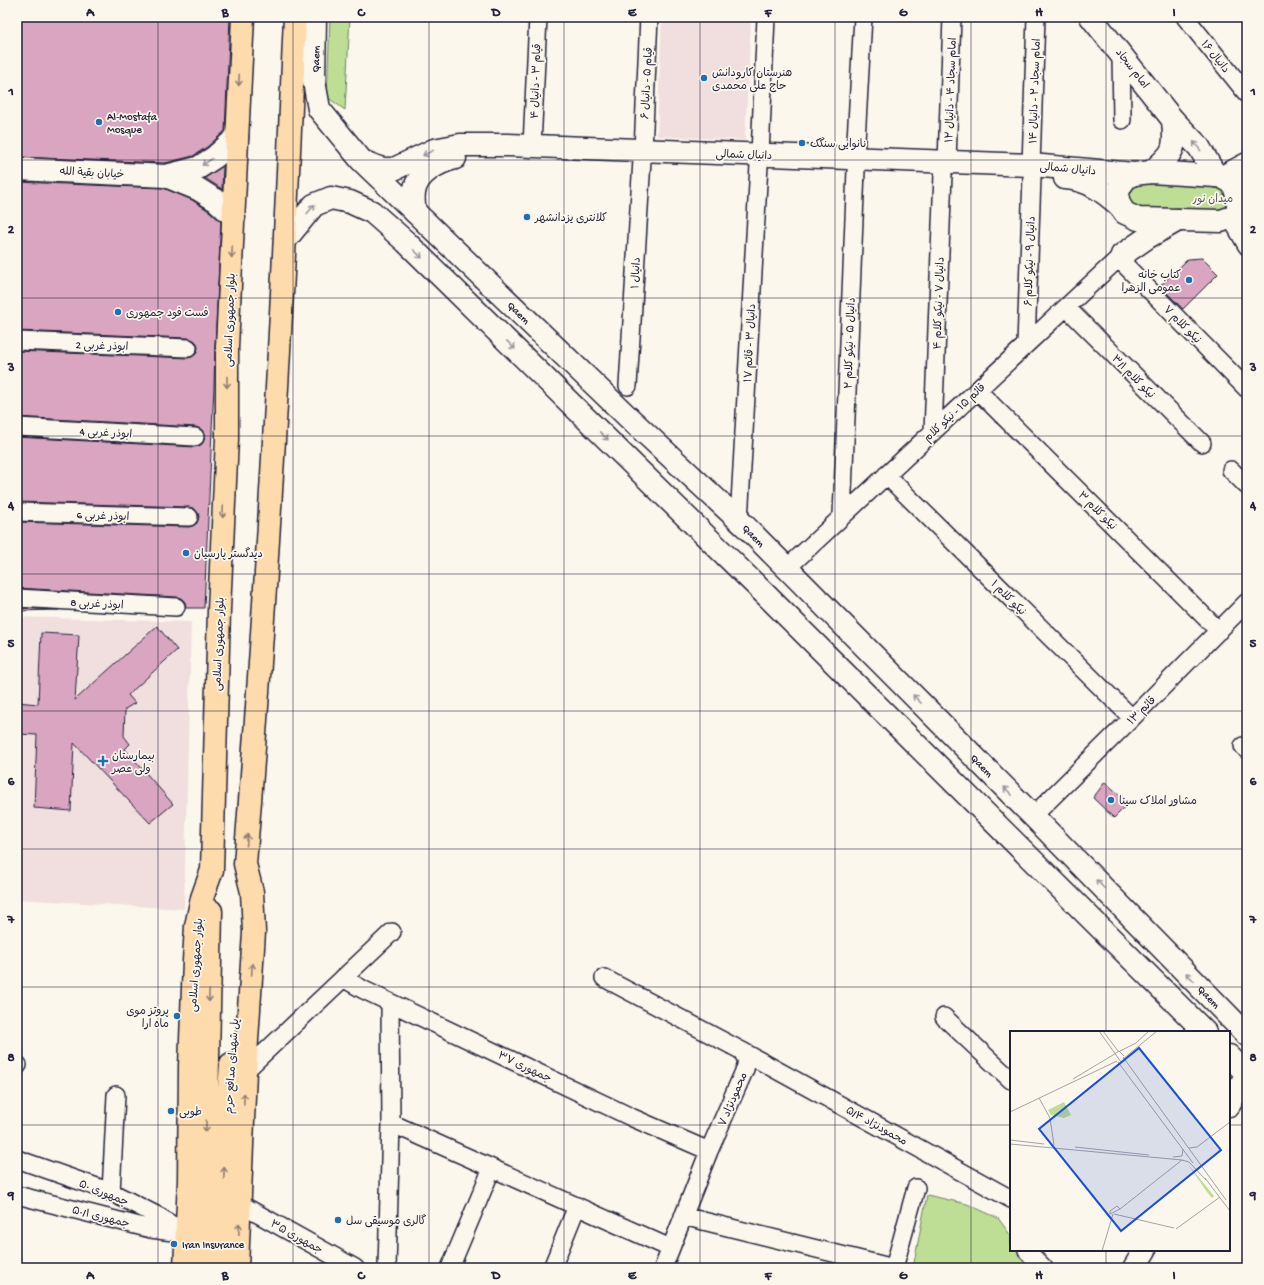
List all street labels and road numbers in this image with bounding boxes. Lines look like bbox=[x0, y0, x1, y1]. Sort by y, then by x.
street label: امام سجاد ۴ - دانیال ۱۲ bbox=[943, 37, 961, 143]
street label: امام سجاد ۲ - دانیال ۱۴ bbox=[1027, 38, 1045, 144]
street label: دانیال ۱۶ bbox=[1198, 38, 1232, 76]
street label: قیام ۳ - دانیال ۴ bbox=[529, 43, 545, 119]
street label: Qaem bbox=[311, 45, 323, 73]
street label: امام سجاد bbox=[1111, 46, 1151, 92]
street label: قیام ۵ - دانیال ۶ bbox=[639, 47, 657, 119]
street label: دانیال شمالی bbox=[715, 148, 773, 163]
street label: دانیال شمالی bbox=[1039, 161, 1097, 178]
street label: خیابان بقیة الله bbox=[59, 165, 125, 182]
street label: دانیال ۹ - نیکو کلام ۶ bbox=[1022, 216, 1040, 306]
street label: دانیال ۱ bbox=[629, 257, 644, 289]
street label: دانیال ۷ - نیکو کلام ۴ bbox=[931, 257, 949, 350]
street label: بلوار جمهوری اسلامی bbox=[222, 273, 239, 367]
street label: دانیال ۵ - نیکو کلام ۲ bbox=[842, 297, 860, 389]
street label: Qaem bbox=[504, 300, 532, 327]
street label: دانیال ۳ - قائم ۱۷ bbox=[742, 303, 760, 383]
street label: نیکو کلام ٧ bbox=[1160, 304, 1203, 347]
street label: ابوذر غربی 2 bbox=[75, 339, 128, 354]
street label: نیکو کلام ۳/۱ bbox=[1108, 353, 1157, 402]
street label: قائم ۱۵ - نیکو کلام bbox=[921, 381, 989, 446]
street label: ابوذر غربی 4 bbox=[79, 426, 132, 441]
street label: نیکو کلام ۳ bbox=[1074, 489, 1119, 534]
street label: ابوذر غربی 6 bbox=[76, 509, 130, 524]
street label: Qaem bbox=[739, 523, 767, 551]
street label: نیکو کلام ۱ bbox=[987, 578, 1028, 619]
street label: ابوذر غربی 8 bbox=[70, 597, 124, 612]
street label: بلوار جمهوری اسلامی bbox=[211, 597, 228, 691]
street label: قائم ۱۳ bbox=[1125, 694, 1160, 729]
street label: Qaem bbox=[967, 753, 995, 780]
street label: بلوار جمهوری اسلامی bbox=[187, 918, 206, 1013]
street label: Qaem bbox=[1194, 984, 1222, 1012]
street label: پل شهدای مدافع حرم bbox=[223, 1018, 243, 1114]
street label: جمهوری ۳۷ bbox=[495, 1050, 553, 1085]
street label: محمودنژاد ۷ bbox=[716, 1071, 751, 1129]
street label: محمودنژاد ۵/۴ bbox=[843, 1104, 909, 1149]
street label: جمهوری ۵۰ bbox=[77, 1179, 130, 1209]
street label: جمهوری ۵۰/۱ bbox=[71, 1205, 131, 1231]
street label: جمهوری ۳۵ bbox=[268, 1219, 324, 1257]

